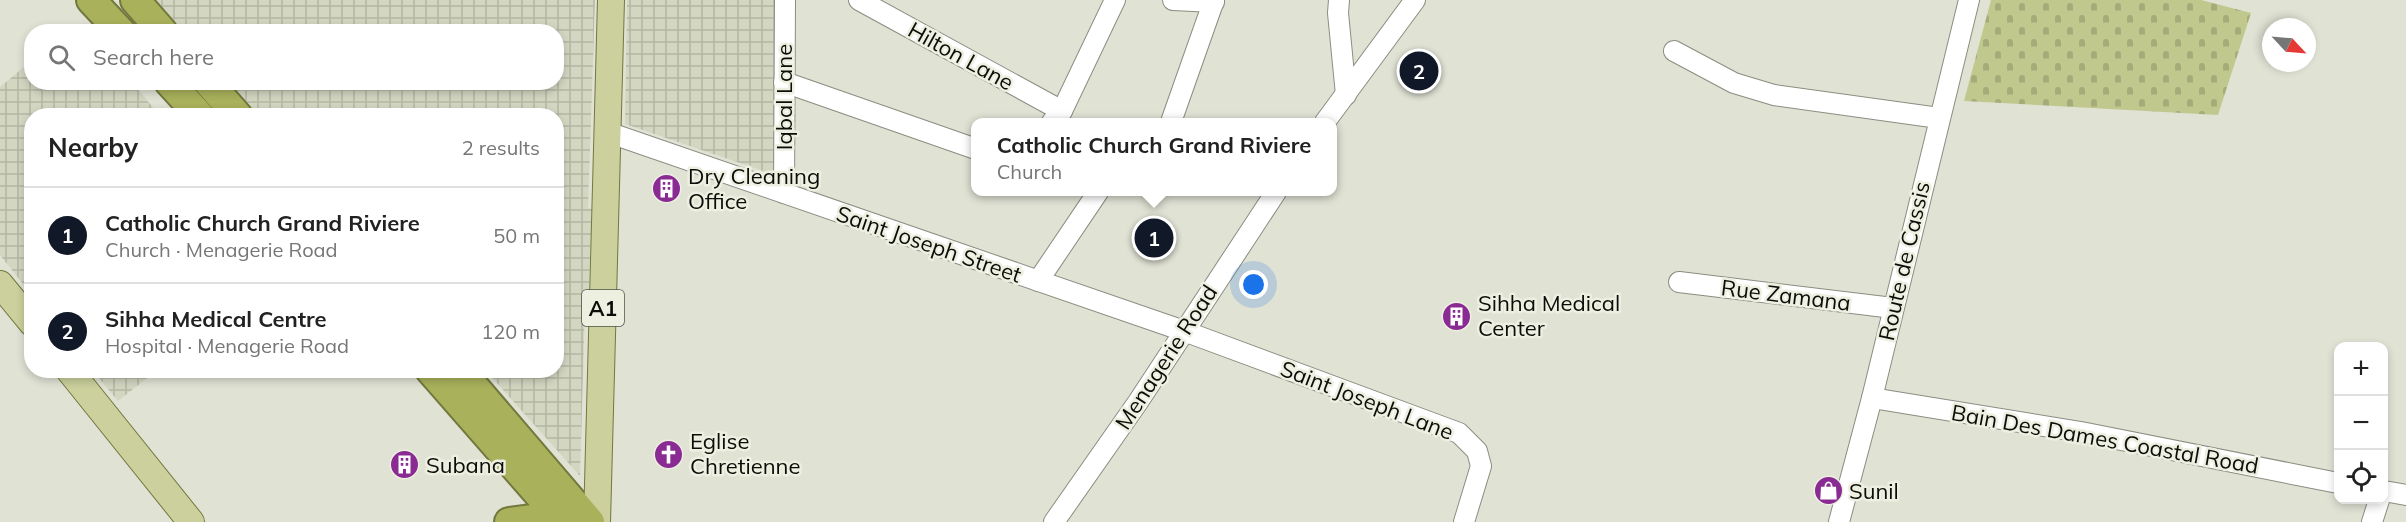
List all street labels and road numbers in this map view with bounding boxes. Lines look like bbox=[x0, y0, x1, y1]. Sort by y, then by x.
street label: Hilton Lane bbox=[903, 16, 1019, 96]
street label: Iqbal Lane bbox=[770, 44, 798, 150]
street label: Route de Cassis bbox=[1872, 179, 1936, 343]
street label: Saint Joseph Street bbox=[833, 199, 1025, 289]
street label: Rue Zamana bbox=[1720, 273, 1852, 317]
street label: Menagerie Road bbox=[1109, 279, 1223, 435]
road number: A1 bbox=[582, 290, 624, 326]
street label: Saint Joseph Lane bbox=[1277, 354, 1457, 446]
street label: Bain Des Dames Coastal Road bbox=[1949, 398, 2261, 480]

